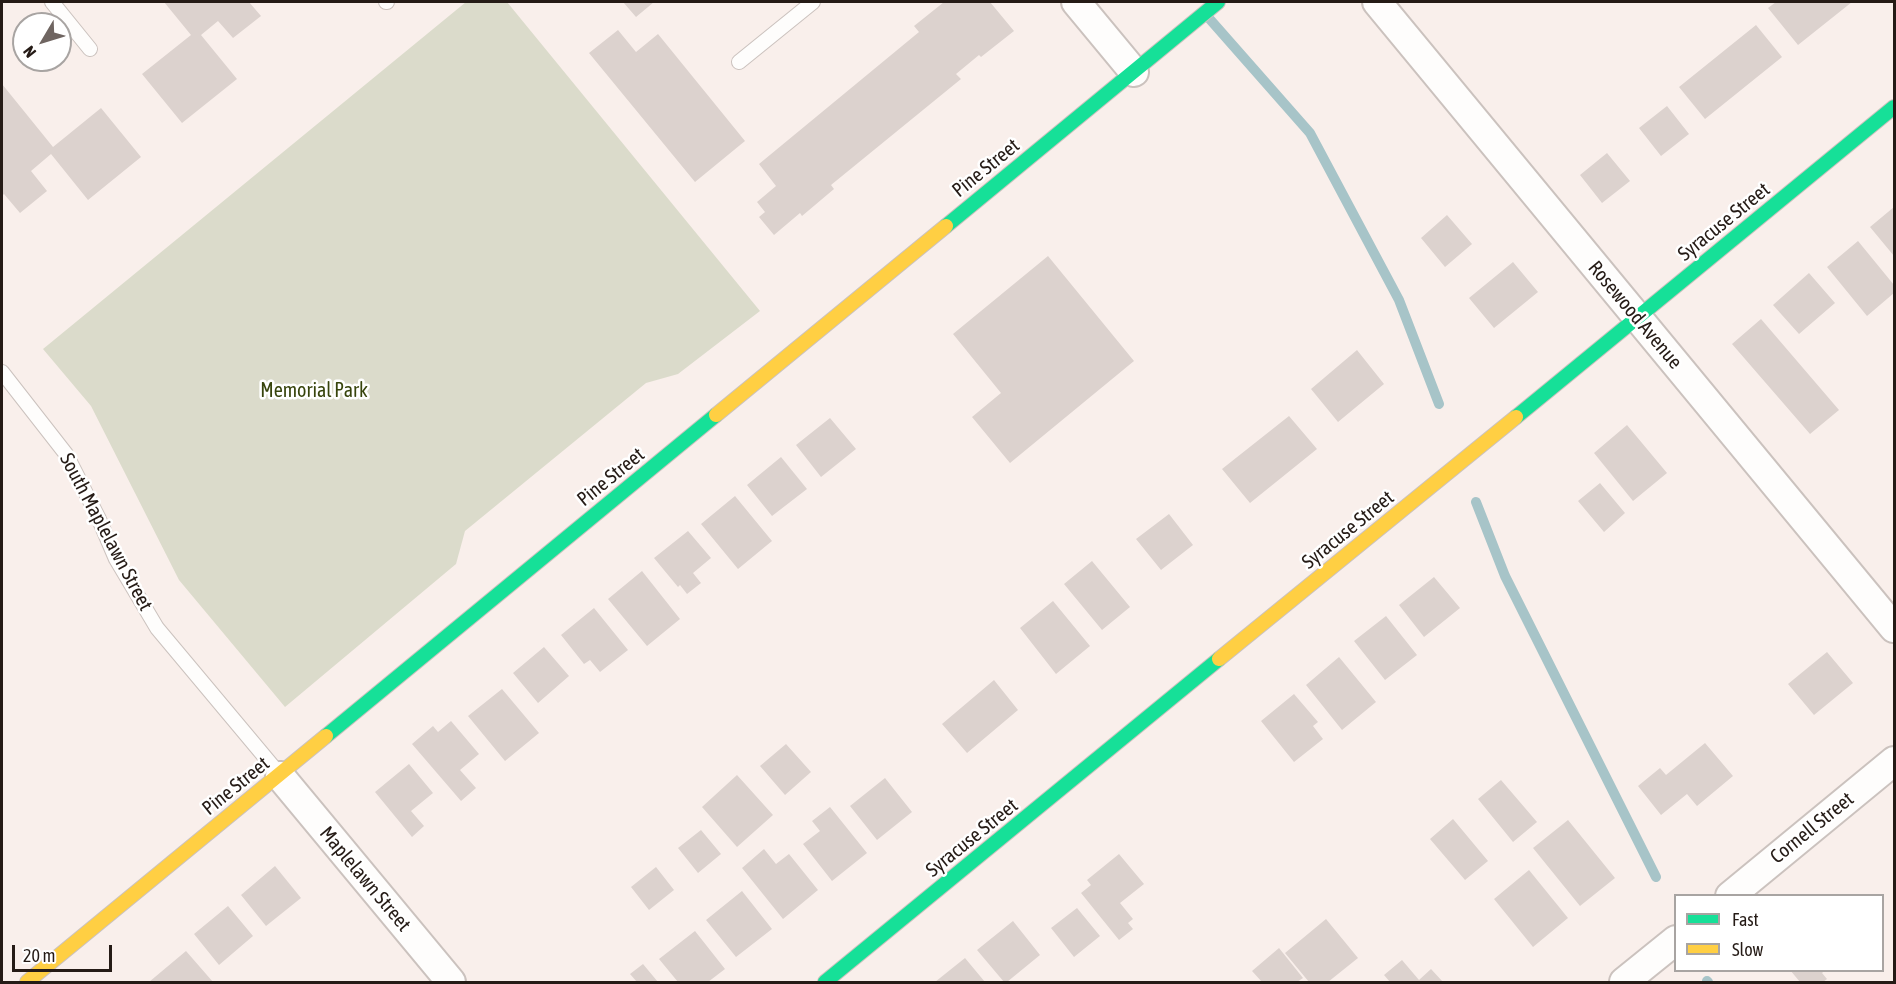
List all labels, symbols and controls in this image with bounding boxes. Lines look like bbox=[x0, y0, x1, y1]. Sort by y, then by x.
north arrow bbox=[12, 12, 72, 72]
text: N bbox=[19, 43, 39, 61]
street label: Pine Street bbox=[948, 134, 1024, 202]
street label: Syracuse Street bbox=[1673, 178, 1775, 266]
street label: Rosewood Avenue bbox=[1583, 256, 1687, 374]
park label: Memorial Park bbox=[260, 379, 368, 403]
street label: Pine Street bbox=[573, 443, 649, 511]
street label: South Maplelawn Street bbox=[54, 449, 158, 615]
street label: Syracuse Street bbox=[1297, 486, 1399, 574]
street label: Pine Street bbox=[198, 752, 274, 820]
street label: Cornell Street bbox=[1765, 787, 1859, 869]
street label: Syracuse Street bbox=[921, 794, 1023, 882]
street label: Maplelawn Street bbox=[314, 822, 416, 936]
legend bbox=[1674, 894, 1884, 972]
text: Fast bbox=[1732, 909, 1759, 930]
scale bar bbox=[15, 933, 116, 971]
text: Slow bbox=[1732, 939, 1763, 960]
text: 20 m bbox=[23, 945, 55, 966]

